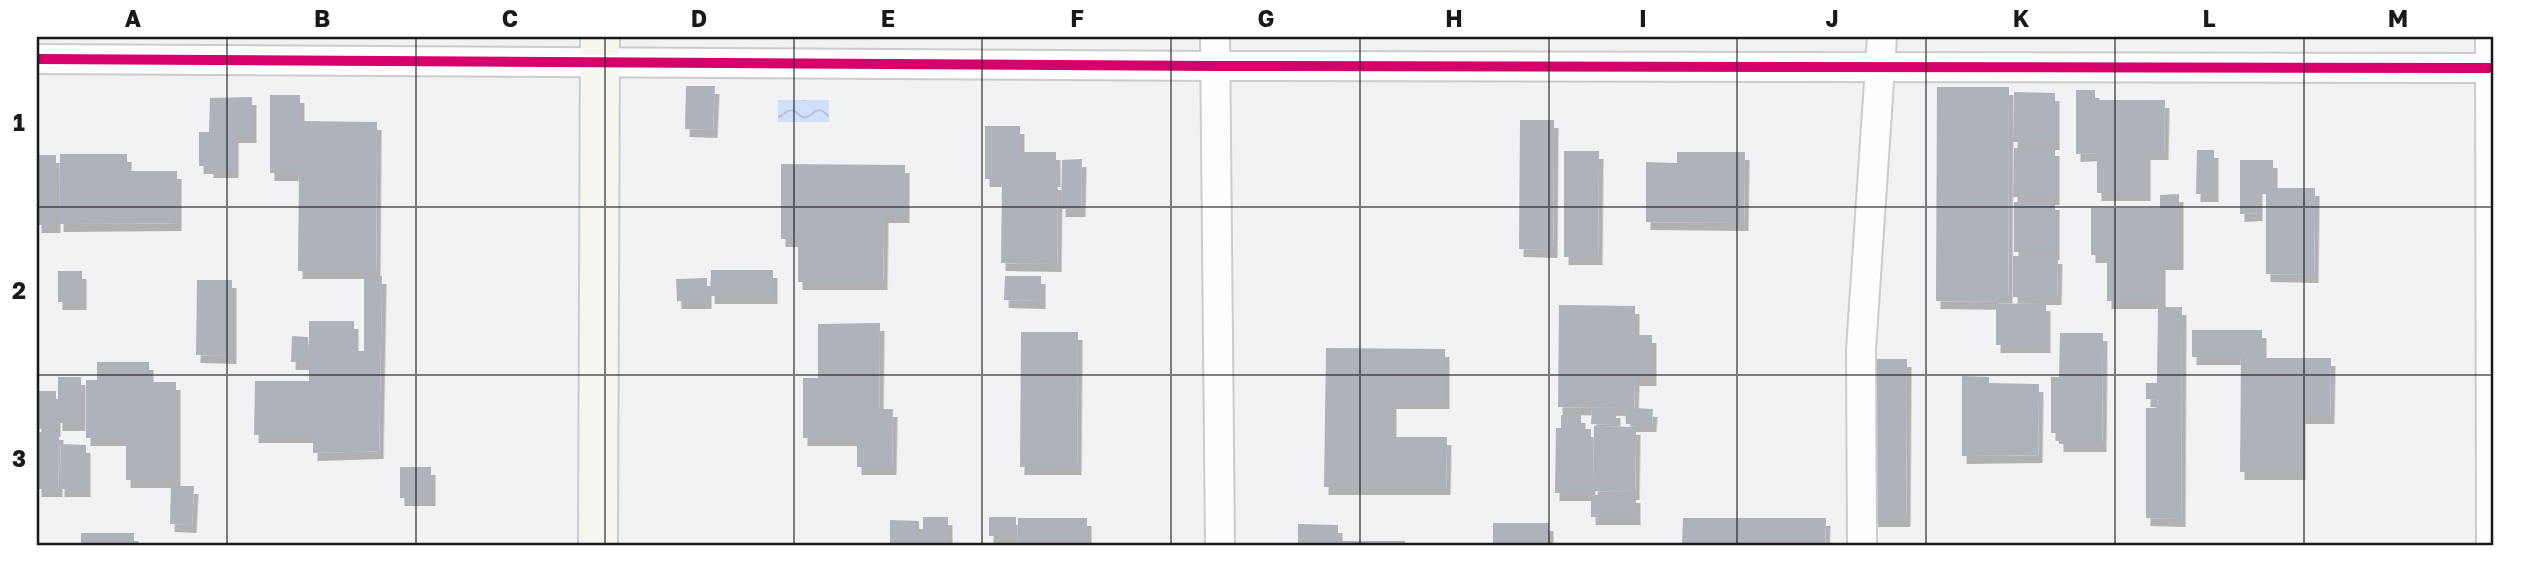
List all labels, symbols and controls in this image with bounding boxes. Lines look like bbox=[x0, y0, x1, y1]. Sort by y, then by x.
text: A bbox=[125, 4, 142, 32]
text: B bbox=[314, 4, 330, 32]
text: C bbox=[502, 4, 518, 32]
text: D bbox=[691, 4, 707, 32]
text: E bbox=[881, 4, 895, 32]
text: F bbox=[1070, 4, 1084, 32]
text: G bbox=[1258, 4, 1274, 32]
text: H bbox=[1445, 4, 1463, 32]
text: I bbox=[1639, 4, 1647, 32]
text: J bbox=[1825, 4, 1839, 32]
text: K bbox=[2013, 4, 2030, 32]
text: L bbox=[2202, 4, 2216, 32]
text: M bbox=[2388, 4, 2408, 32]
text: 1 bbox=[13, 108, 25, 136]
text: 2 bbox=[12, 276, 26, 304]
text: 3 bbox=[12, 444, 26, 472]

